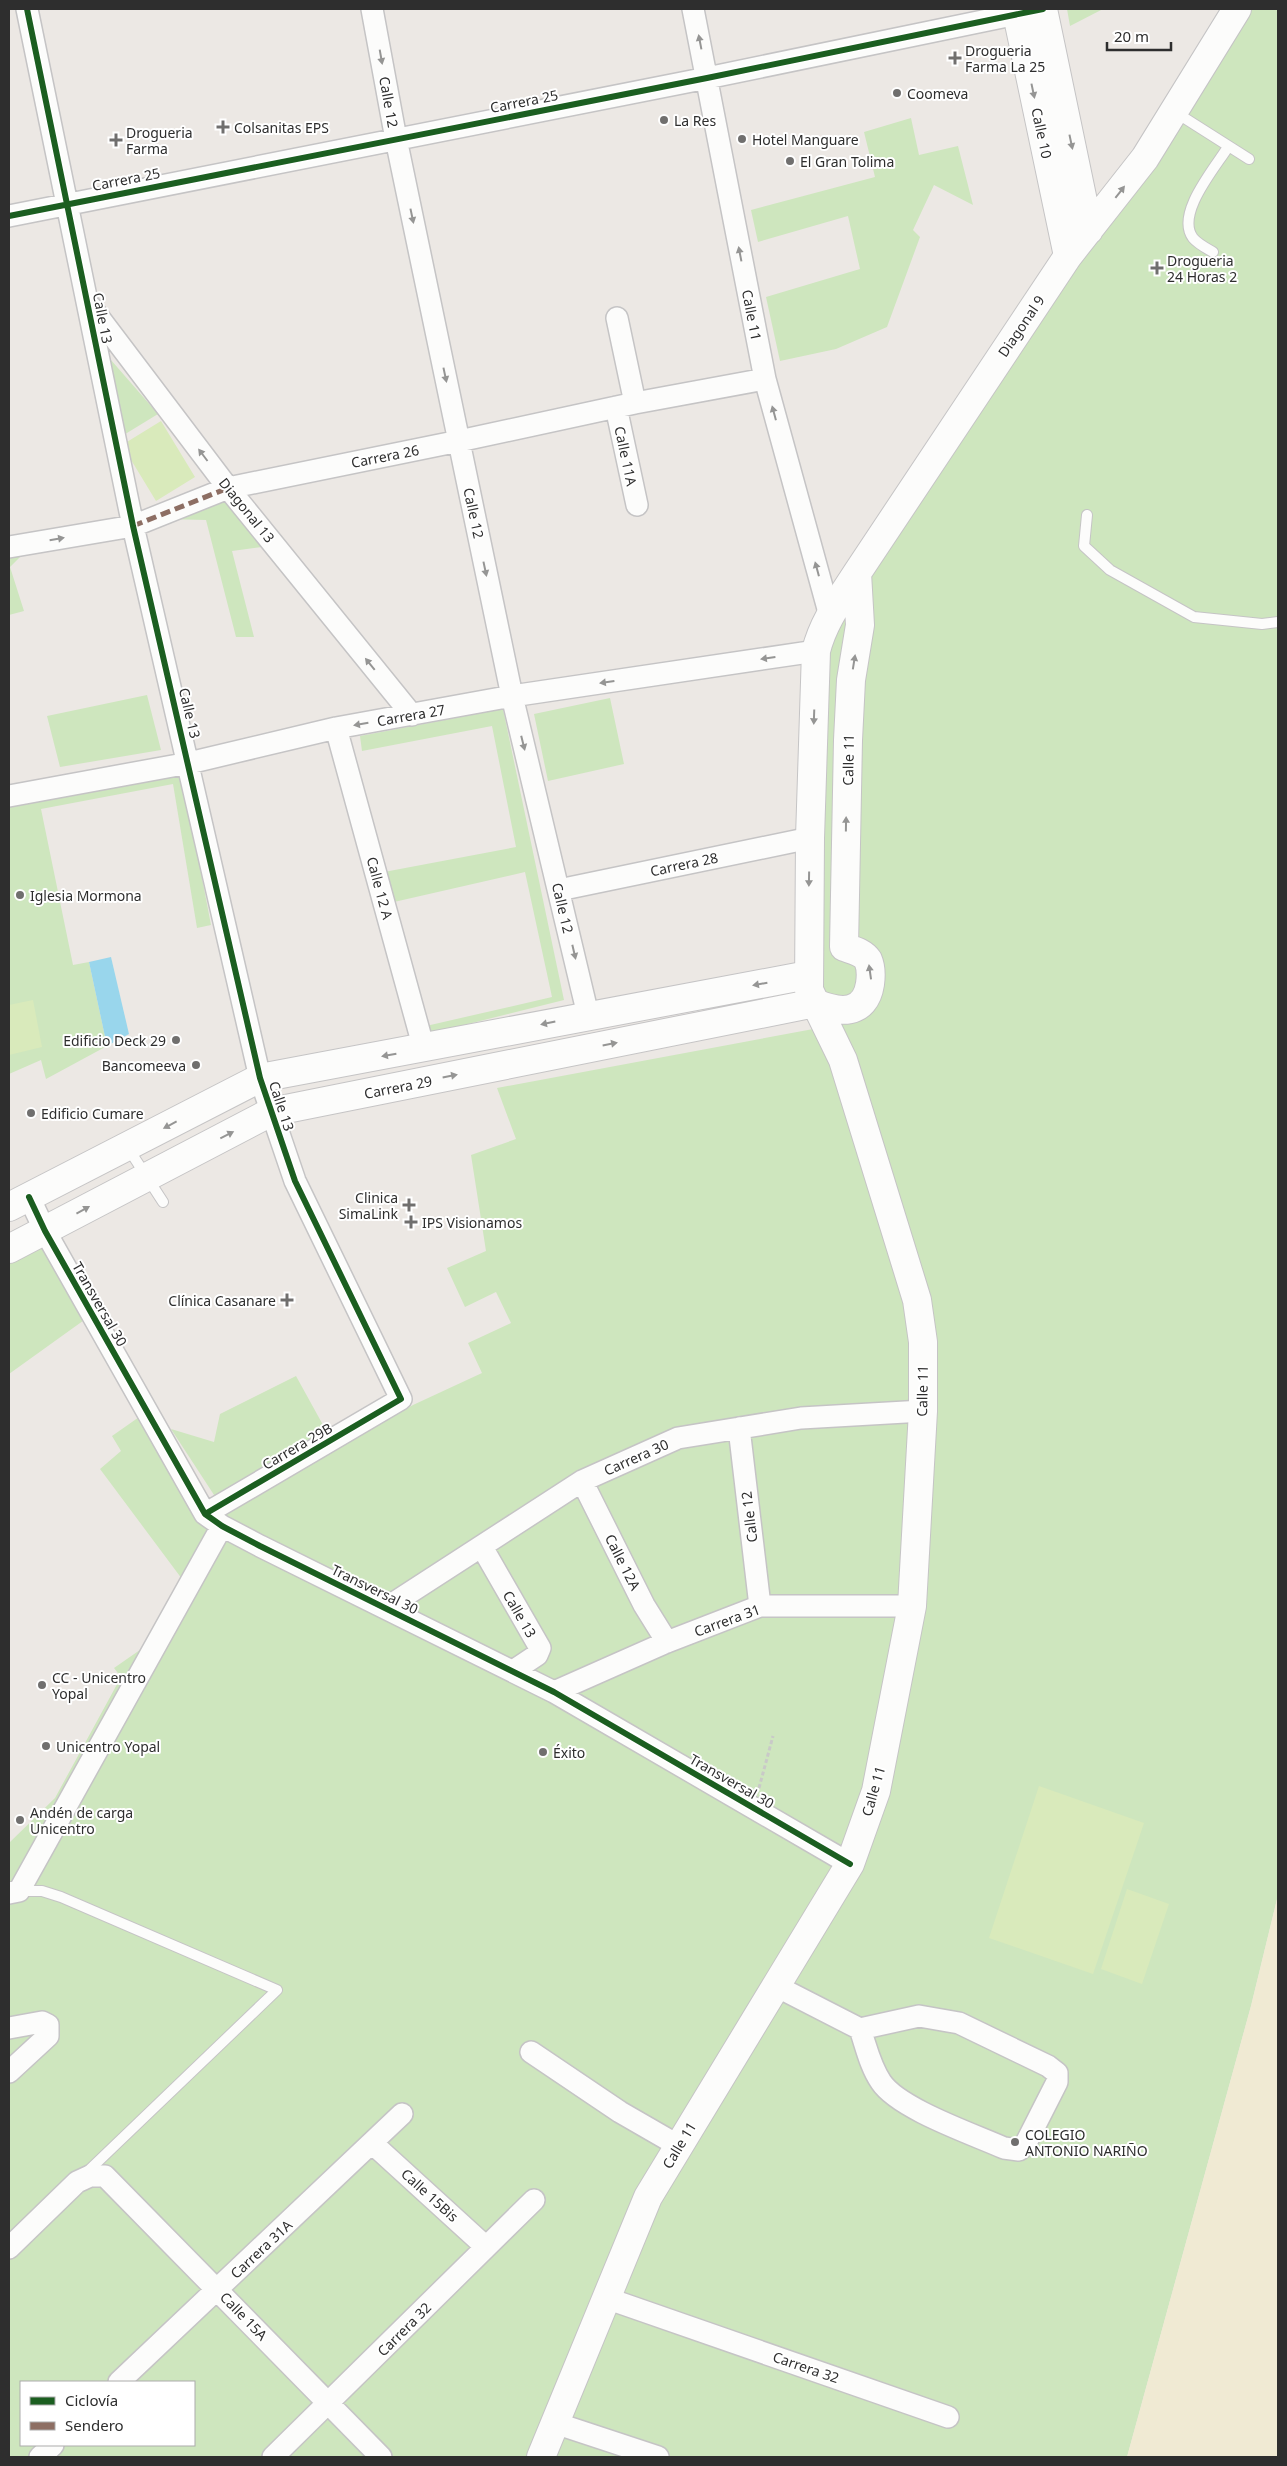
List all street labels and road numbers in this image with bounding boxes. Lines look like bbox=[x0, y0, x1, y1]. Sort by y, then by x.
street label: Calle 12 bbox=[375, 75, 403, 129]
street label: Carrera 25 bbox=[488, 85, 560, 117]
street label: Calle 10 bbox=[1027, 106, 1057, 160]
street label: Carrera 25 bbox=[90, 163, 162, 195]
street label: Calle 11 bbox=[738, 288, 766, 342]
street label: Calle 13 bbox=[89, 291, 117, 345]
street label: Diagonal 9 bbox=[993, 291, 1049, 361]
street label: Calle 11A bbox=[610, 424, 642, 488]
street label: Carrera 26 bbox=[349, 440, 421, 472]
street label: Diagonal 13 bbox=[215, 474, 279, 546]
street label: Calle 12 bbox=[459, 486, 489, 540]
street label: Calle 13 bbox=[175, 686, 205, 740]
street label: Carrera 27 bbox=[375, 700, 447, 730]
street label: Calle 11 bbox=[838, 734, 858, 786]
street label: Carrera 28 bbox=[648, 848, 720, 880]
street label: Calle 12 A bbox=[363, 855, 397, 921]
street label: Calle 12 bbox=[548, 881, 578, 935]
street label: Carrera 29 bbox=[362, 1071, 434, 1103]
street label: Calle 13 bbox=[265, 1079, 299, 1133]
street label: Transversal 30 bbox=[68, 1258, 132, 1350]
street label: Calle 11 bbox=[912, 1365, 932, 1417]
street label: Carrera 29B bbox=[258, 1418, 336, 1474]
street label: Carrera 30 bbox=[601, 1434, 671, 1480]
street label: Calle 12 bbox=[736, 1490, 762, 1544]
street label: Calle 12A bbox=[601, 1531, 645, 1593]
street label: Transversal 30 bbox=[328, 1560, 422, 1618]
street label: Calle 13 bbox=[499, 1587, 541, 1641]
street label: Carrera 31 bbox=[691, 1599, 763, 1641]
street label: Transversal 30 bbox=[686, 1749, 778, 1813]
street label: Calle 11 bbox=[857, 1764, 889, 1818]
street label: Calle 11 bbox=[658, 2118, 700, 2172]
street label: Calle 15Bis bbox=[397, 2164, 463, 2226]
street label: Carrera 31A bbox=[226, 2215, 296, 2282]
street label: Calle 15A bbox=[216, 2288, 272, 2344]
street label: Carrera 32 bbox=[373, 2298, 435, 2360]
street label: Carrera 32 bbox=[770, 2347, 842, 2387]

